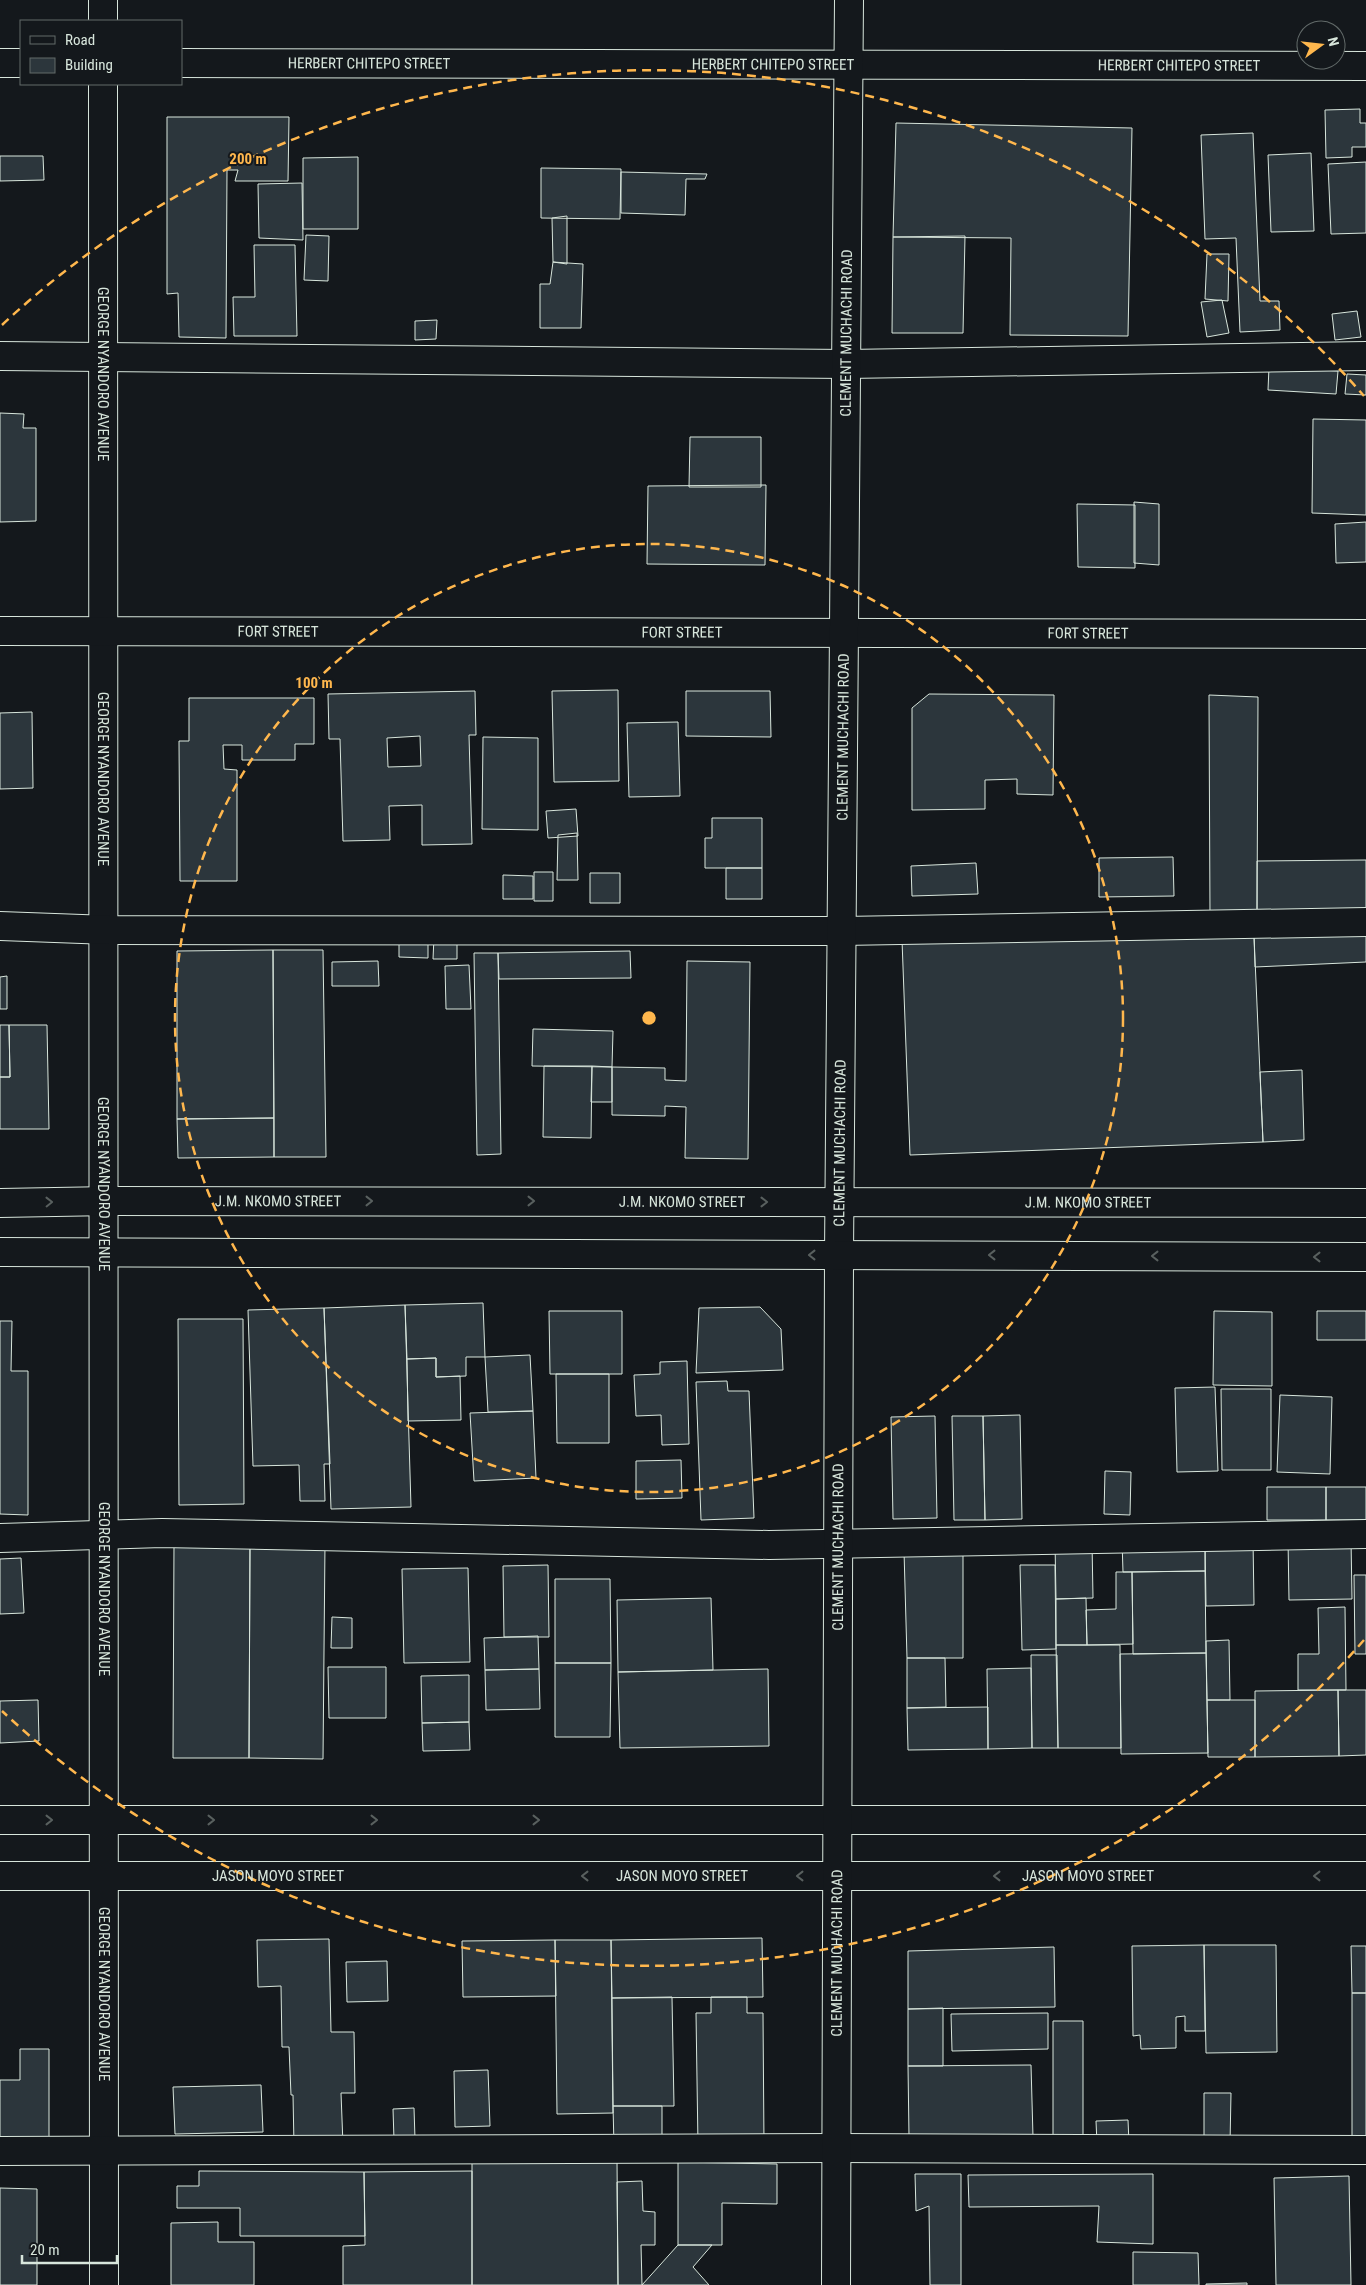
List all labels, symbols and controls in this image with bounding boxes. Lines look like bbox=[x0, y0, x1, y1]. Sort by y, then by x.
legend bbox=[20, 20, 182, 85]
north arrow bbox=[1296, 20, 1346, 70]
text: Road bbox=[65, 31, 95, 49]
text: N bbox=[1325, 35, 1342, 48]
street label: HERBERT CHITEPO STREET bbox=[288, 54, 451, 73]
street label: HERBERT CHITEPO STREET bbox=[692, 55, 855, 74]
text: Building bbox=[65, 56, 113, 74]
street label: HERBERT CHITEPO STREET bbox=[1098, 56, 1261, 75]
text: 200 m bbox=[229, 150, 267, 168]
street label: CLEMENT MUCHACHI ROAD bbox=[837, 249, 856, 417]
street label: GEORGE NYANDORO AVENUE bbox=[94, 287, 112, 461]
street label: FORT STREET bbox=[237, 623, 319, 641]
street label: FORT STREET bbox=[641, 623, 723, 642]
street label: FORT STREET bbox=[1047, 624, 1129, 642]
street label: CLEMENT MUCHACHI ROAD bbox=[833, 653, 853, 821]
text: 100 m bbox=[295, 674, 333, 692]
street label: GEORGE NYANDORO AVENUE bbox=[94, 692, 112, 866]
centre of rings bbox=[640, 1009, 658, 1027]
street label: CLEMENT MUCHACHI ROAD bbox=[830, 1059, 850, 1227]
street label: GEORGE NYANDORO AVENUE bbox=[94, 1097, 113, 1271]
street label: J.M. NKOMO STREET bbox=[215, 1192, 341, 1210]
street label: J.M. NKOMO STREET bbox=[619, 1193, 745, 1211]
street label: J.M. NKOMO STREET bbox=[1025, 1193, 1151, 1212]
one-way arrow bbox=[365, 1196, 373, 1206]
one-way arrow bbox=[528, 1196, 535, 1206]
one-way arrow bbox=[45, 1197, 53, 1207]
one-way arrow bbox=[760, 1197, 768, 1207]
one-way arrow bbox=[808, 1250, 816, 1260]
one-way arrow bbox=[988, 1250, 996, 1260]
one-way arrow bbox=[1151, 1251, 1158, 1261]
one-way arrow bbox=[1313, 1252, 1321, 1262]
street label: CLEMENT MUCHACHI ROAD bbox=[829, 1463, 847, 1631]
street label: GEORGE NYANDORO AVENUE bbox=[95, 1502, 113, 1676]
one-way arrow bbox=[45, 1815, 53, 1825]
one-way arrow bbox=[208, 1815, 215, 1825]
one-way arrow bbox=[370, 1815, 378, 1825]
one-way arrow bbox=[532, 1815, 540, 1825]
street label: JASON MOYO STREET bbox=[212, 1867, 344, 1885]
street label: JASON MOYO STREET bbox=[616, 1867, 748, 1885]
street label: JASON MOYO STREET bbox=[1022, 1867, 1154, 1885]
street label: CLEMENT MUCHACHI ROAD bbox=[828, 1869, 846, 2037]
one-way arrow bbox=[581, 1871, 588, 1881]
one-way arrow bbox=[796, 1871, 804, 1881]
one-way arrow bbox=[993, 1871, 1001, 1881]
one-way arrow bbox=[1313, 1871, 1321, 1881]
street label: GEORGE NYANDORO AVENUE bbox=[95, 1907, 113, 2081]
scale bar bbox=[22, 2232, 118, 2264]
text: 20 m bbox=[30, 2241, 60, 2259]

